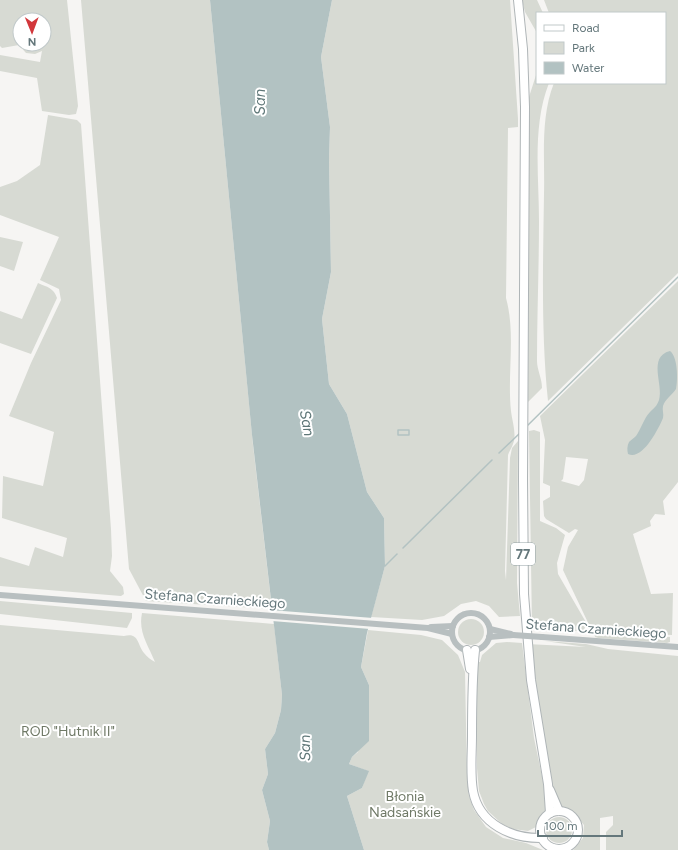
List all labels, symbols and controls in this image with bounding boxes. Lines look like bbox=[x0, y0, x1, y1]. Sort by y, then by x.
north arrow bbox=[12, 12, 52, 52]
legend bbox=[536, 12, 666, 84]
text: Road bbox=[572, 21, 600, 35]
text: N bbox=[28, 35, 37, 48]
text: Park bbox=[572, 41, 595, 55]
text: Water bbox=[572, 61, 604, 75]
water label: San bbox=[251, 89, 269, 115]
water label: San bbox=[296, 408, 318, 438]
road number: 77 bbox=[511, 543, 535, 565]
street label: Stefana Czarnieckiego bbox=[144, 586, 286, 612]
street label: Stefana Czarnieckiego bbox=[525, 616, 667, 642]
park label: ROD "Hutnik II" bbox=[21, 723, 115, 740]
water label: San bbox=[296, 735, 314, 761]
park label: Błonia Nadsańskie bbox=[369, 788, 441, 821]
scale bar bbox=[538, 812, 622, 838]
text: 100 m bbox=[544, 819, 578, 833]

